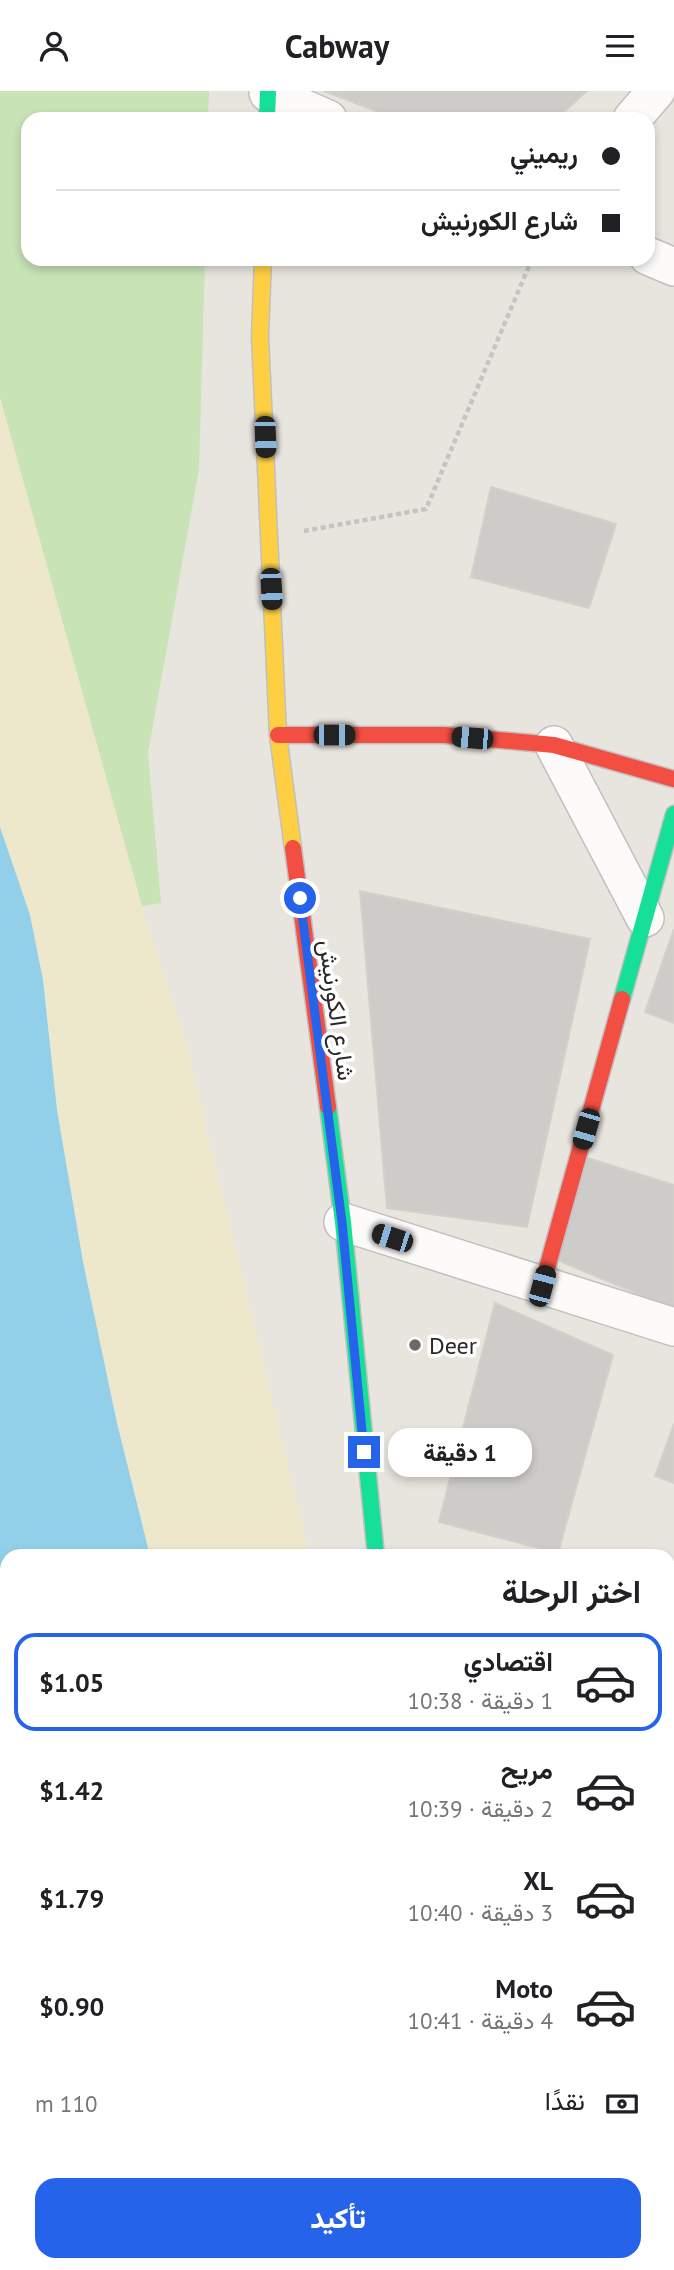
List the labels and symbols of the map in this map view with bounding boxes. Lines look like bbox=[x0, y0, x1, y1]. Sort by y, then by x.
car bbox=[254, 416, 277, 458]
car bbox=[260, 567, 283, 611]
car bbox=[314, 725, 356, 746]
car bbox=[451, 726, 494, 750]
route start bbox=[284, 882, 316, 914]
street label: شارع الكورنيش bbox=[311, 938, 362, 1083]
car bbox=[571, 1106, 602, 1152]
car bbox=[369, 1222, 416, 1254]
car bbox=[527, 1263, 558, 1309]
place label: Deer bbox=[429, 1330, 477, 1361]
marker: Deer bbox=[407, 1337, 423, 1353]
callout: 1 دقيقة bbox=[388, 1427, 532, 1477]
route end bbox=[348, 1436, 380, 1468]

